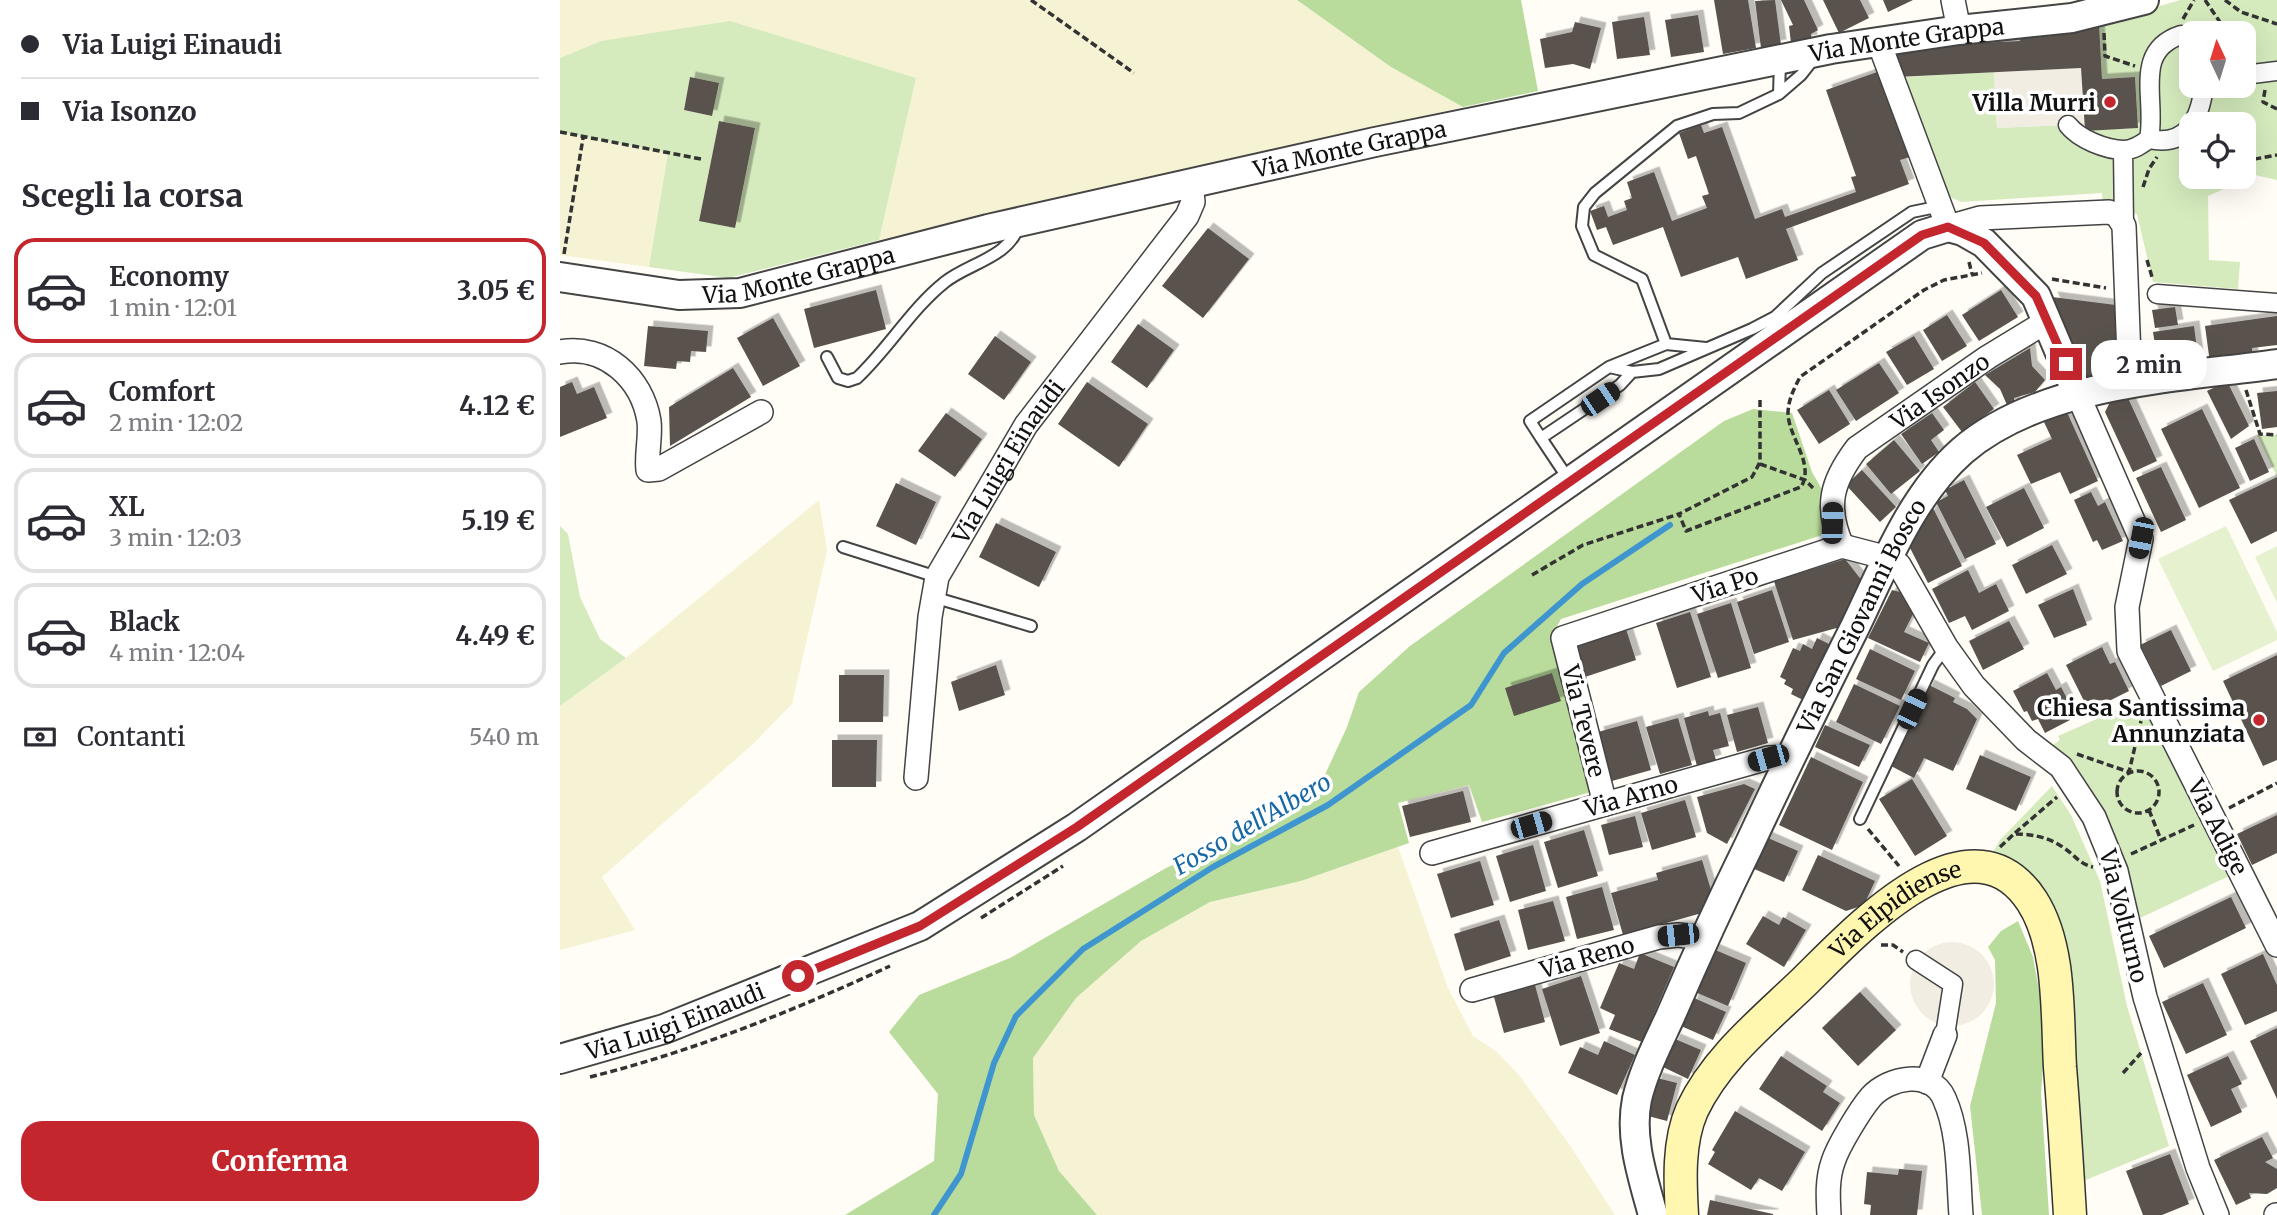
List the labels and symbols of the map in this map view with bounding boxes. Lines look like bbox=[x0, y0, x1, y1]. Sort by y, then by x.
street label: Via Monte Grappa bbox=[1806, 11, 2006, 68]
north arrow bbox=[2179, 21, 2256, 98]
place label: Villa Murri bbox=[1971, 88, 2096, 117]
marker: Villa Murri bbox=[2102, 94, 2118, 110]
street label: Via Monte Grappa bbox=[1249, 113, 1449, 184]
street label: Via Monte Grappa bbox=[701, 239, 898, 309]
callout: 2 min bbox=[2090, 340, 2206, 388]
street label: Via Isonzo bbox=[1883, 346, 1995, 436]
route end bbox=[2050, 348, 2082, 380]
street label: Via Luigi Einaudi bbox=[945, 374, 1070, 549]
car bbox=[1577, 379, 1624, 419]
street label: Via San Giovanni Bosco bbox=[1790, 493, 1932, 739]
car bbox=[1821, 502, 1844, 544]
car bbox=[2127, 515, 2156, 561]
street label: Via Po bbox=[1687, 561, 1762, 610]
street label: Via Tevere bbox=[1556, 661, 1612, 780]
car bbox=[1894, 686, 1931, 732]
place label: Chiesa Santissima Annunziata bbox=[2037, 693, 2245, 748]
marker: Chiesa Santissima Annunziata bbox=[2251, 712, 2267, 728]
car bbox=[1745, 742, 1792, 774]
water label: Fosso dell'Albero bbox=[1167, 766, 1337, 882]
street label: Via Arno bbox=[1580, 769, 1681, 823]
street label: Via Adige bbox=[2181, 773, 2254, 880]
car bbox=[1508, 809, 1555, 841]
street label: Via Volturno bbox=[2093, 845, 2155, 986]
street label: Via Elpidiense bbox=[1822, 854, 1964, 965]
car bbox=[1657, 922, 1700, 948]
street label: Via Reno bbox=[1535, 930, 1638, 985]
route start bbox=[782, 960, 814, 992]
street label: Via Luigi Einaudi bbox=[581, 976, 768, 1066]

